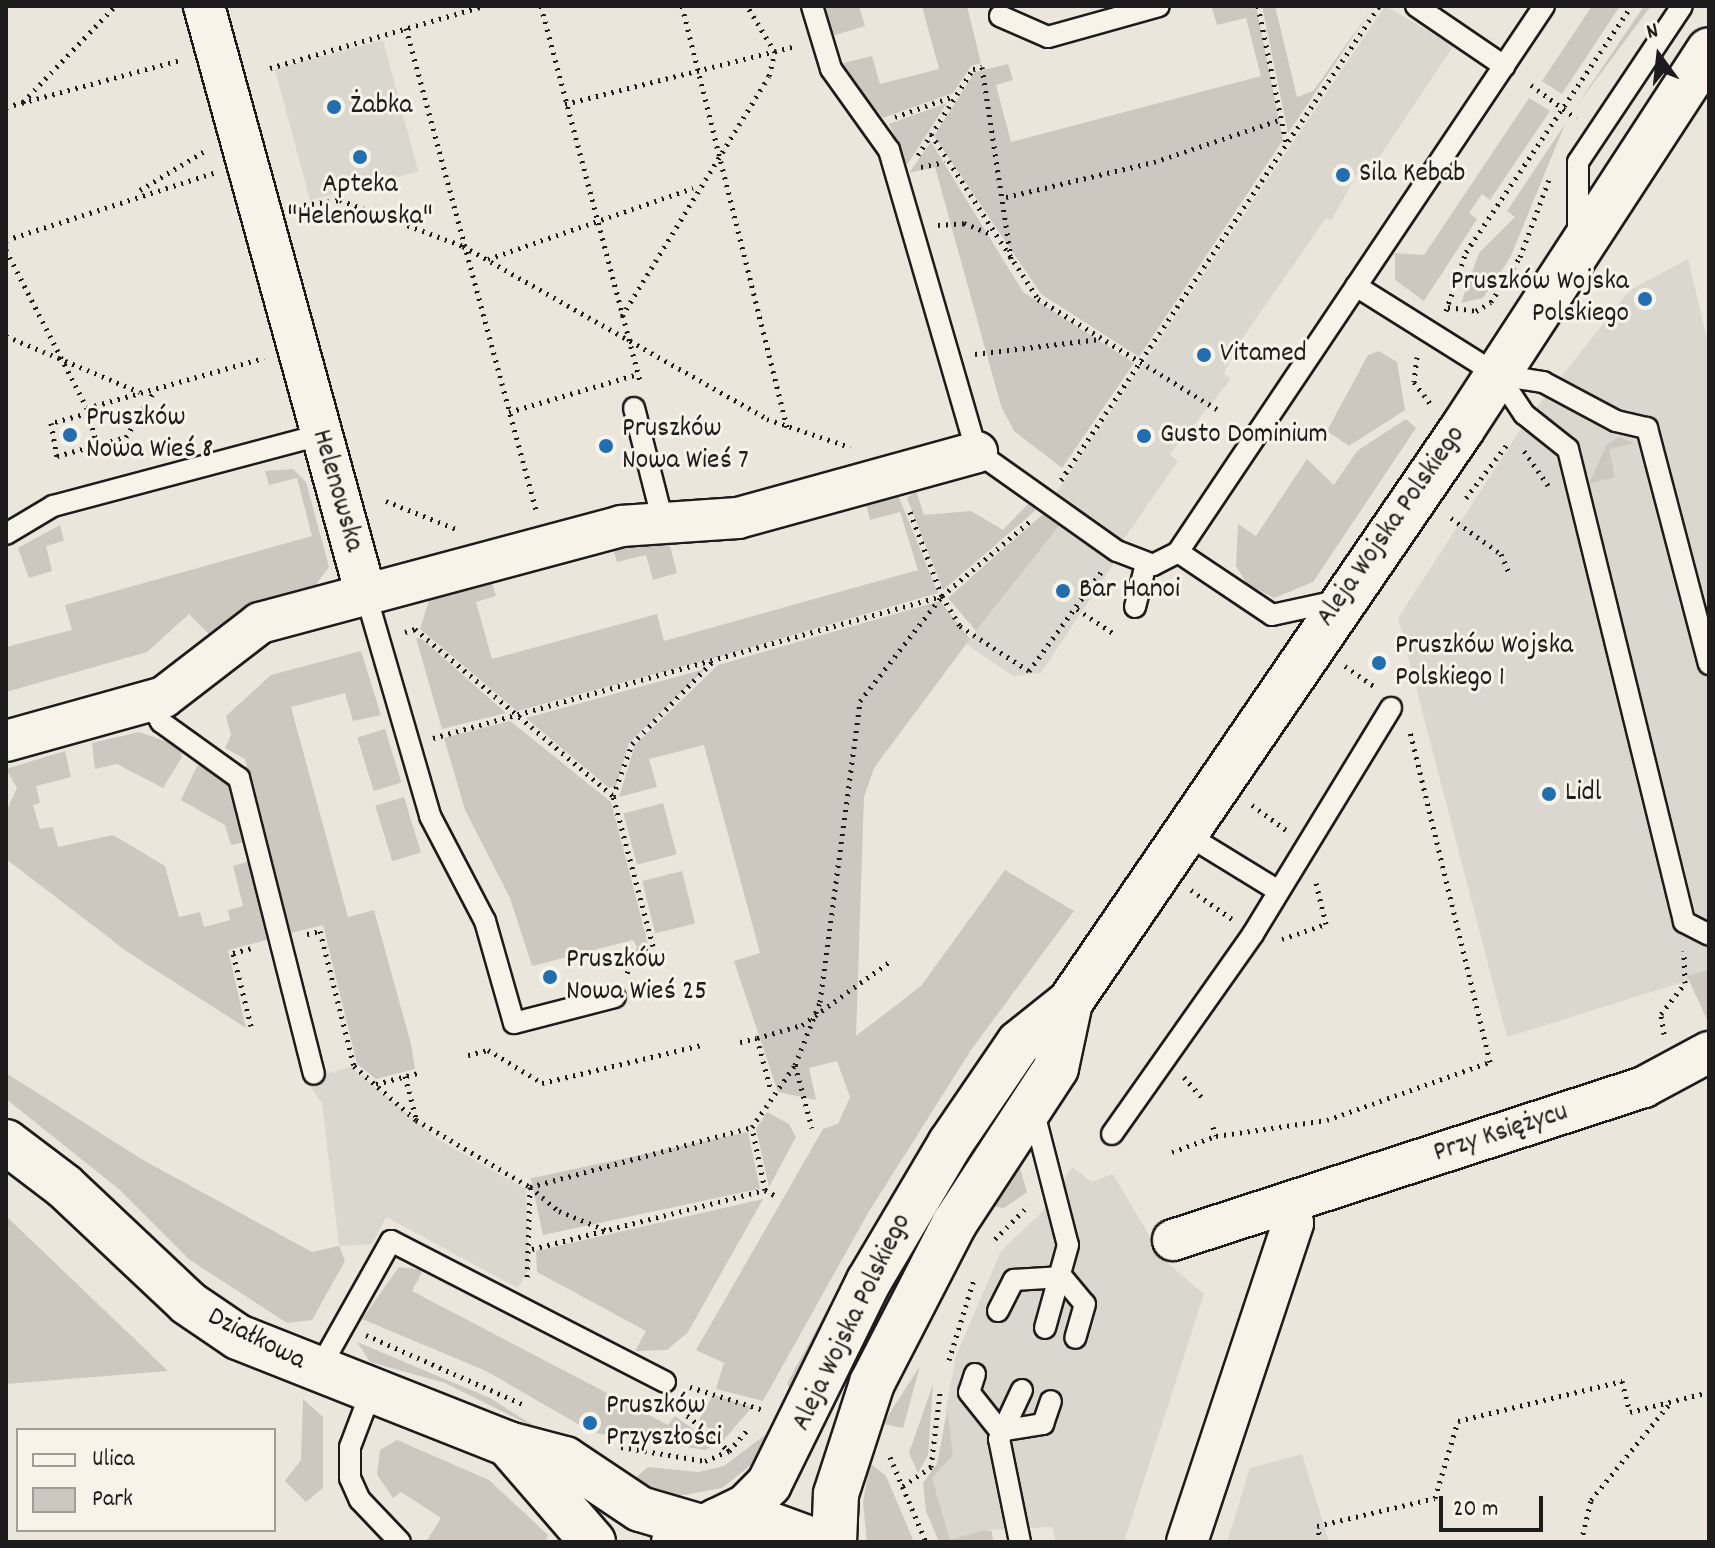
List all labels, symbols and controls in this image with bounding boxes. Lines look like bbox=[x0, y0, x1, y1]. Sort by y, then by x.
north arrow bbox=[1619, 16, 1699, 96]
text: N bbox=[1643, 16, 1662, 49]
place label: Żabka bbox=[350, 90, 412, 124]
marker: Żabka bbox=[325, 98, 343, 116]
marker: Apteka "Helenowska" bbox=[351, 148, 369, 166]
place label: Sila Kebab bbox=[1359, 158, 1465, 192]
marker: Sila Kebab bbox=[1334, 166, 1352, 184]
place label: Apteka "Helenowska" bbox=[287, 169, 433, 235]
place label: Pruszków Wojska Polskiego bbox=[1451, 266, 1629, 332]
marker: Pruszków Wojska Polskiego bbox=[1636, 290, 1654, 308]
place label: Vitamed bbox=[1220, 338, 1307, 372]
marker: Vitamed bbox=[1195, 346, 1213, 364]
place label: Pruszków Nowa Wieś 8 bbox=[86, 402, 213, 468]
place label: Pruszków Nowa Wieś 7 bbox=[622, 413, 749, 479]
place label: Gusto Dominium bbox=[1160, 419, 1328, 453]
street label: Aleja Wojska Polskiego bbox=[1310, 420, 1474, 634]
marker: Pruszków Nowa Wieś 8 bbox=[61, 426, 79, 444]
street label: Helenowska bbox=[303, 426, 369, 556]
marker: Gusto Dominium bbox=[1135, 427, 1153, 445]
marker: Pruszków Nowa Wieś 7 bbox=[597, 437, 615, 455]
place label: Bar Hanoi bbox=[1079, 574, 1180, 608]
marker: Bar Hanoi bbox=[1054, 582, 1072, 600]
place label: Pruszków Wojska Polskiego 1 bbox=[1395, 630, 1573, 696]
marker: Pruszków Wojska Polskiego 1 bbox=[1370, 654, 1388, 672]
place label: Lidl bbox=[1565, 777, 1601, 811]
marker: Lidl bbox=[1540, 785, 1558, 803]
place label: Pruszków Nowa Wieś 25 bbox=[566, 944, 707, 1010]
marker: Pruszków Nowa Wieś 25 bbox=[541, 968, 559, 986]
street label: Przy Księżycu bbox=[1430, 1097, 1572, 1171]
street label: Aleja Wojska Polskiego bbox=[786, 1209, 920, 1437]
street label: Działkowa bbox=[201, 1301, 311, 1379]
place label: Pruszków Przyszłości bbox=[606, 1390, 722, 1456]
marker: Pruszków Przyszłości bbox=[581, 1414, 599, 1432]
legend bbox=[16, 1428, 276, 1532]
text: Ulica bbox=[92, 1443, 135, 1477]
scale bar bbox=[1443, 1480, 1547, 1530]
text: Park bbox=[92, 1483, 133, 1517]
text: 20 m bbox=[1453, 1493, 1499, 1527]

